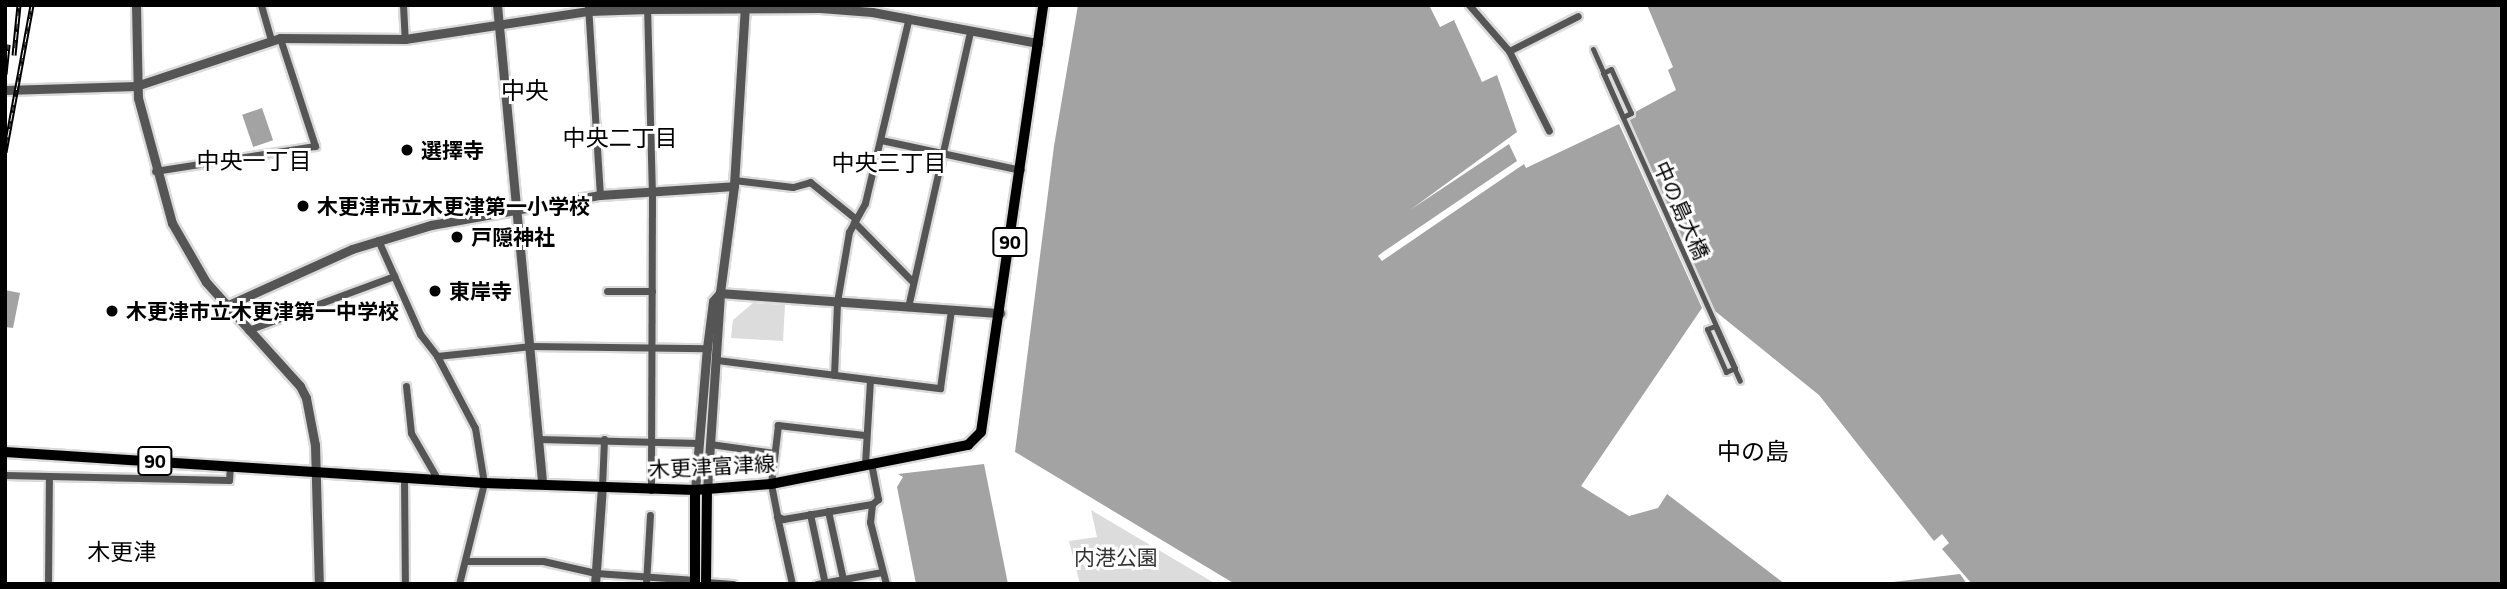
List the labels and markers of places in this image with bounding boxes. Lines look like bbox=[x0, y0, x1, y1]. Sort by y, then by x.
place label: 選擇寺 bbox=[421, 137, 484, 163]
marker: 選擇寺 bbox=[399, 142, 415, 158]
place label: 木更津市立木更津第一小学校 bbox=[317, 193, 590, 219]
marker: 木更津市立木更津第一小学校 bbox=[295, 198, 311, 214]
place label: 戸隠神社 bbox=[471, 224, 555, 250]
marker: 戸隠神社 bbox=[449, 229, 465, 245]
place label: 東岸寺 bbox=[449, 278, 512, 304]
marker: 東岸寺 bbox=[427, 283, 443, 299]
place label: 木更津市立木更津第一中学校 bbox=[126, 298, 399, 324]
marker: 木更津市立木更津第一中学校 bbox=[104, 303, 120, 319]

